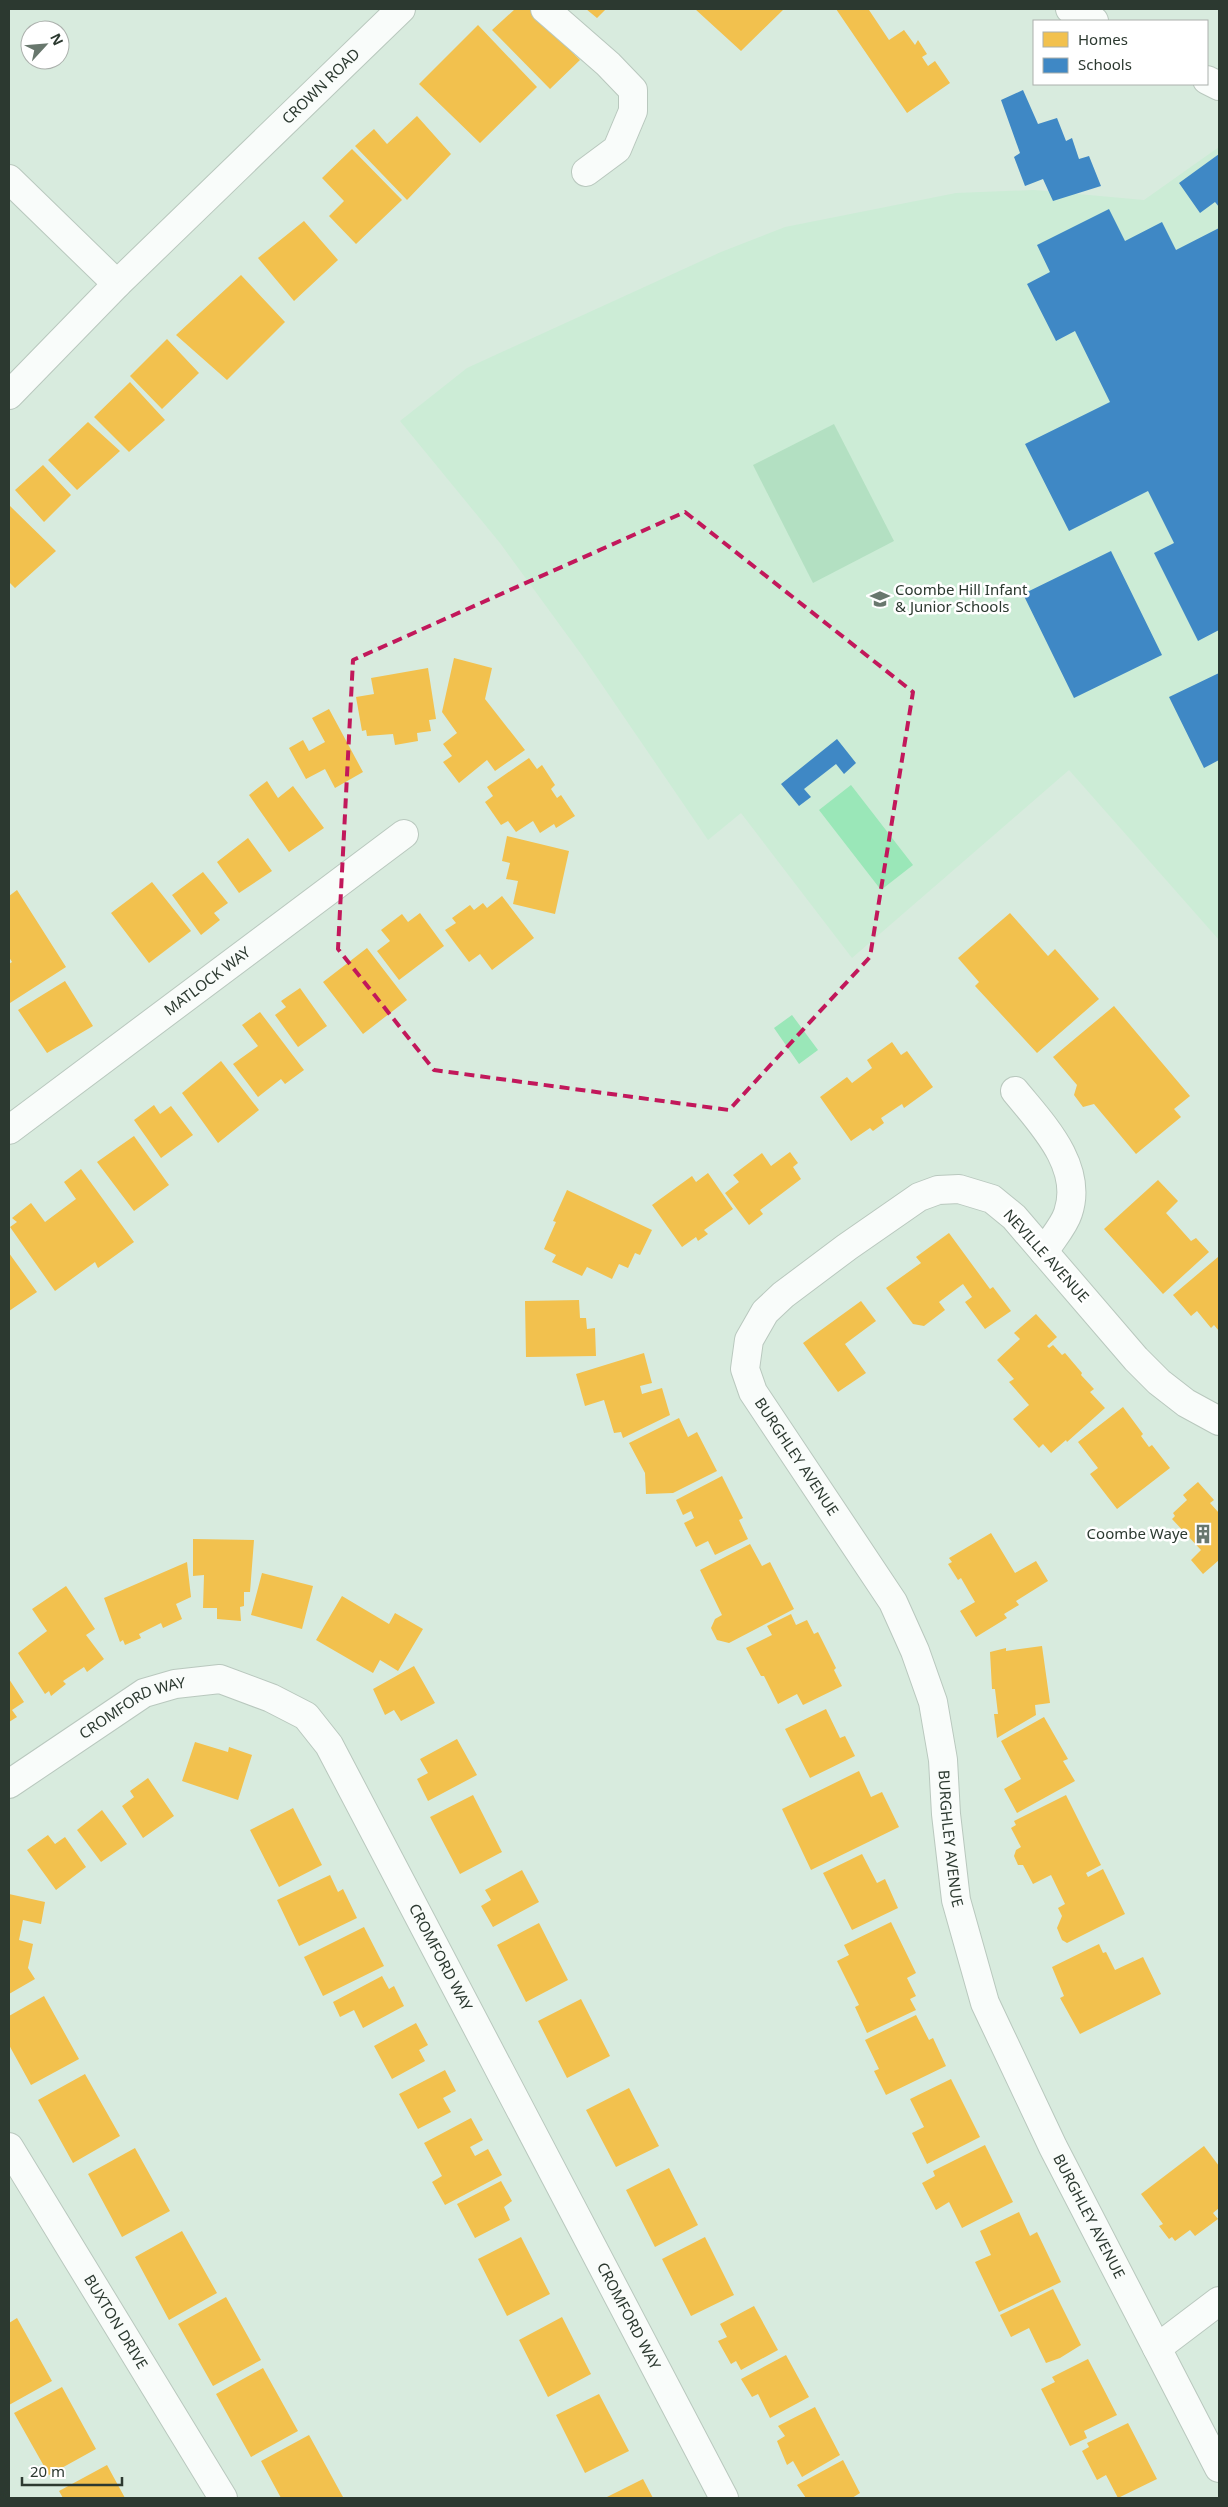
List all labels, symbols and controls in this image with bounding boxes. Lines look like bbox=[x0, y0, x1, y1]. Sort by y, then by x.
north arrow bbox=[20, 20, 70, 70]
legend bbox=[1033, 20, 1208, 85]
text: Homes bbox=[1078, 29, 1128, 49]
text: N bbox=[46, 30, 68, 48]
street label: CROWN ROAD bbox=[277, 43, 364, 128]
text: Schools bbox=[1078, 54, 1132, 74]
place label: Coombe Hill Infant & Junior Schools bbox=[895, 579, 1028, 616]
school or university icon: Coombe Hill Infant & Junior Schools bbox=[869, 588, 891, 610]
street label: MATLOCK WAY bbox=[160, 941, 254, 1019]
street label: NEVILLE AVENUE bbox=[1000, 1204, 1094, 1306]
street label: BURGHLEY AVENUE bbox=[751, 1393, 844, 1519]
place label: Coombe Waye bbox=[1087, 1523, 1188, 1543]
building icon: Coombe Waye bbox=[1192, 1523, 1214, 1545]
street label: CROMFORD WAY bbox=[75, 1672, 187, 1743]
street label: BURGHLEY AVENUE bbox=[935, 1769, 969, 1909]
street label: CROMFORD WAY bbox=[405, 1900, 478, 2014]
street label: BURGHLEY AVENUE bbox=[1049, 2150, 1130, 2282]
street label: CROMFORD WAY bbox=[593, 2258, 666, 2373]
street label: BUXTON DRIVE bbox=[80, 2270, 153, 2373]
scale bar bbox=[22, 2454, 122, 2486]
text: 20 m bbox=[30, 2461, 65, 2481]

